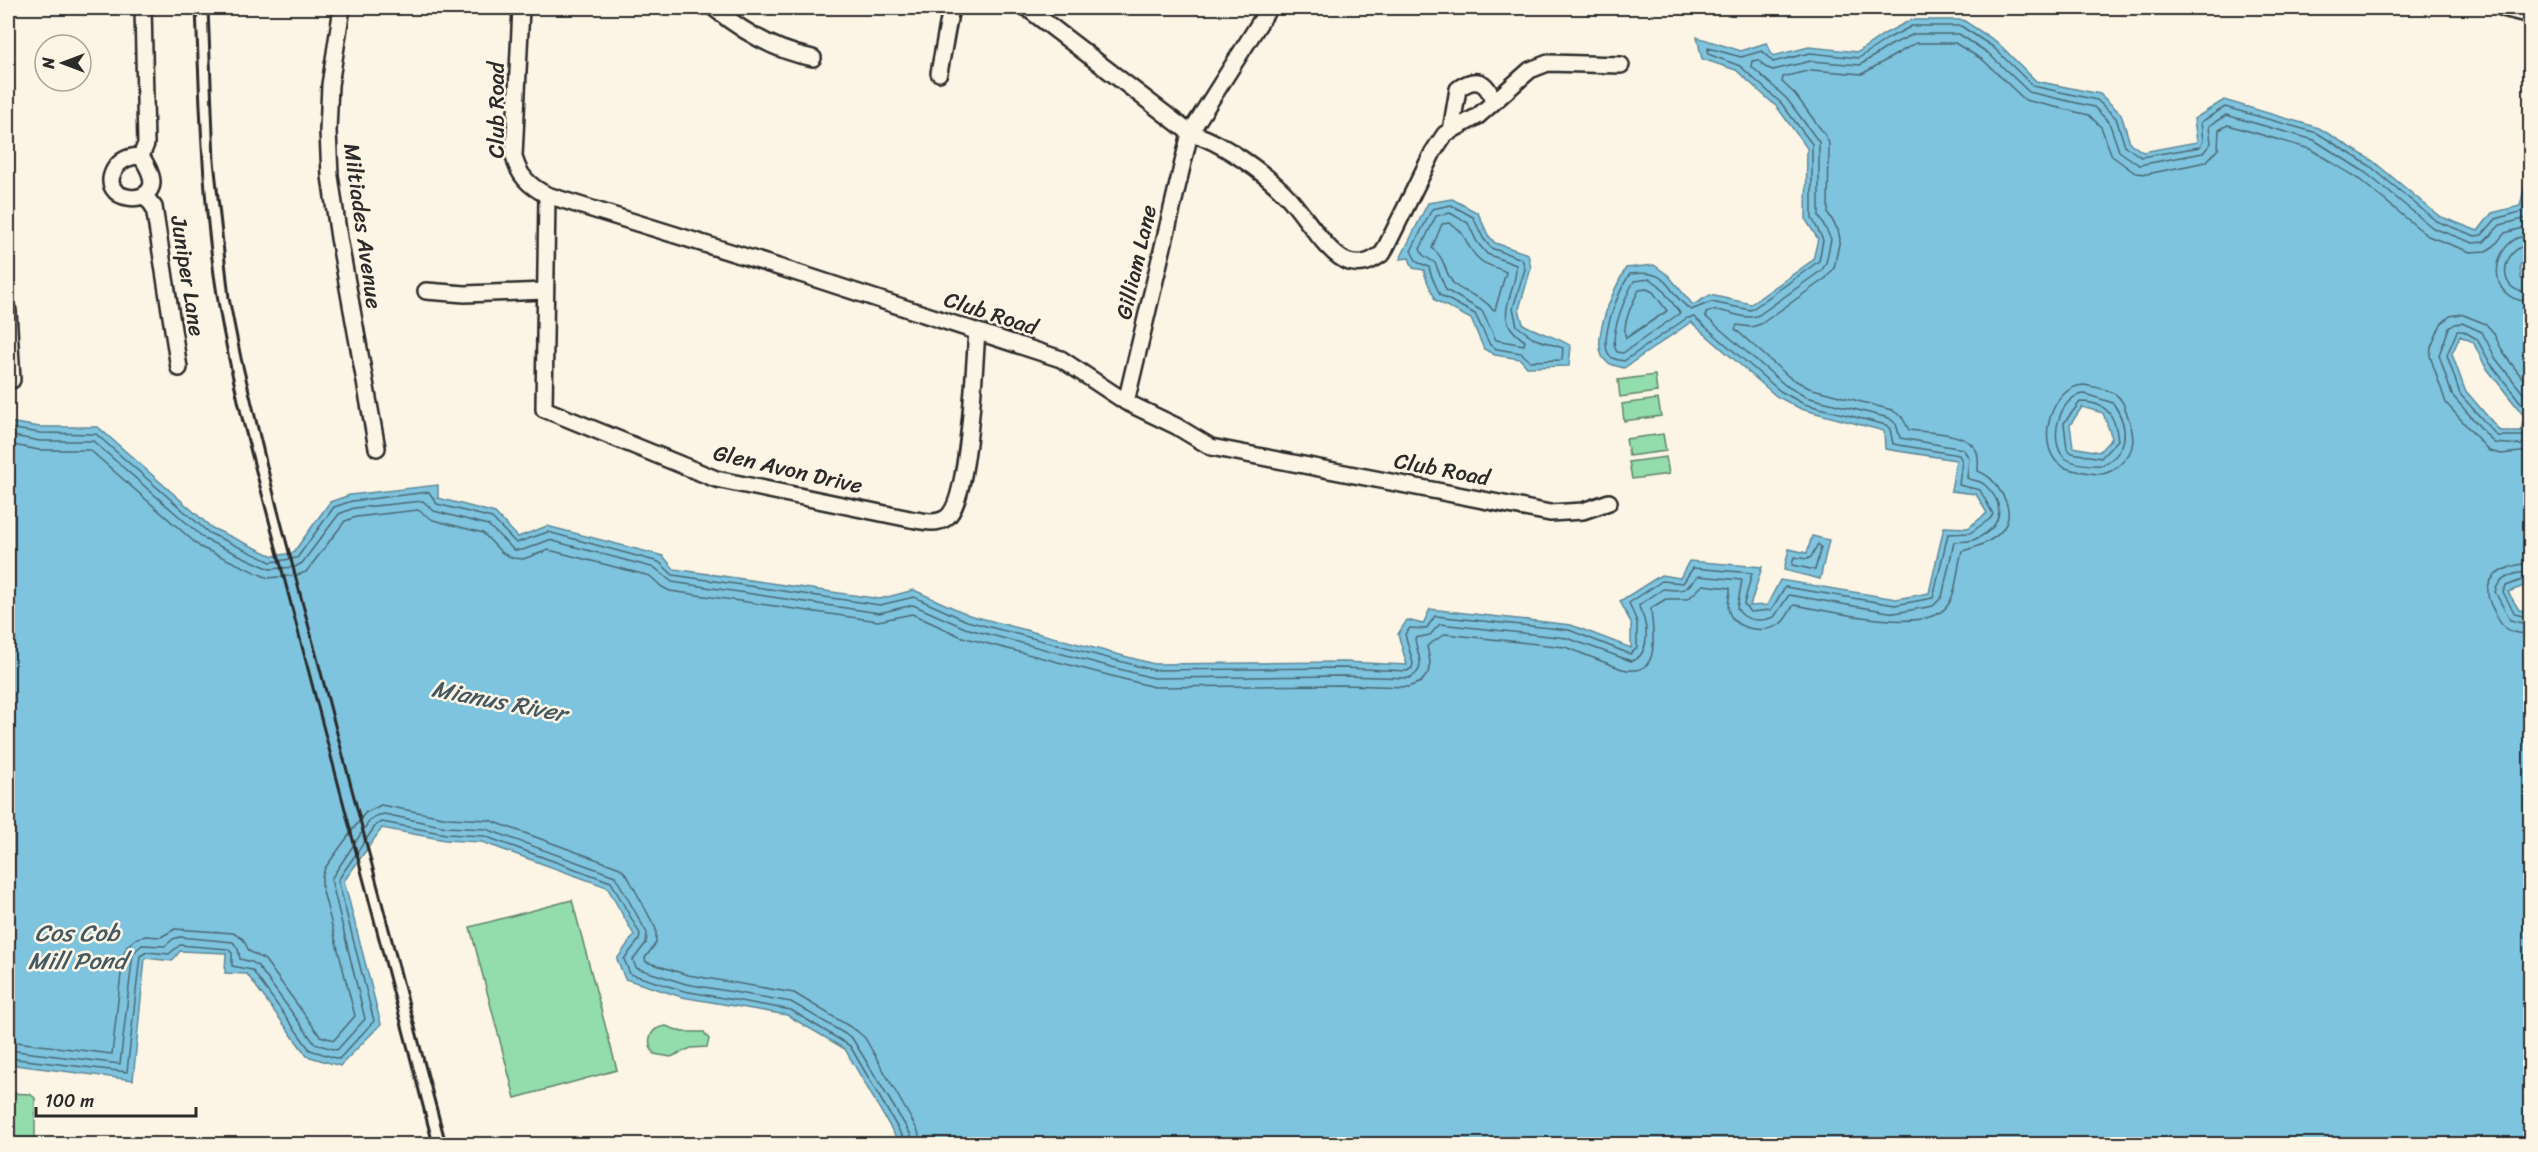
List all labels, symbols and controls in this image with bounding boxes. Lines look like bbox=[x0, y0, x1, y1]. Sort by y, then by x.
north arrow bbox=[33, 33, 93, 93]
text: N bbox=[34, 57, 63, 70]
street label: Club Road bbox=[477, 60, 516, 158]
street label: Miltiades Avenue bbox=[332, 141, 394, 311]
street label: Gilliam Lane bbox=[1104, 201, 1168, 323]
street label: Juniper Lane bbox=[159, 212, 217, 339]
street label: Club Road bbox=[939, 280, 1044, 347]
street label: Glen Avon Drive bbox=[710, 433, 866, 505]
street label: Club Road bbox=[1391, 441, 1494, 498]
water label: Mianus River bbox=[428, 667, 574, 735]
water label: Cos Cob Mill Pond bbox=[28, 912, 132, 982]
scale bar bbox=[36, 1080, 196, 1118]
text: 100 m bbox=[45, 1085, 94, 1117]

